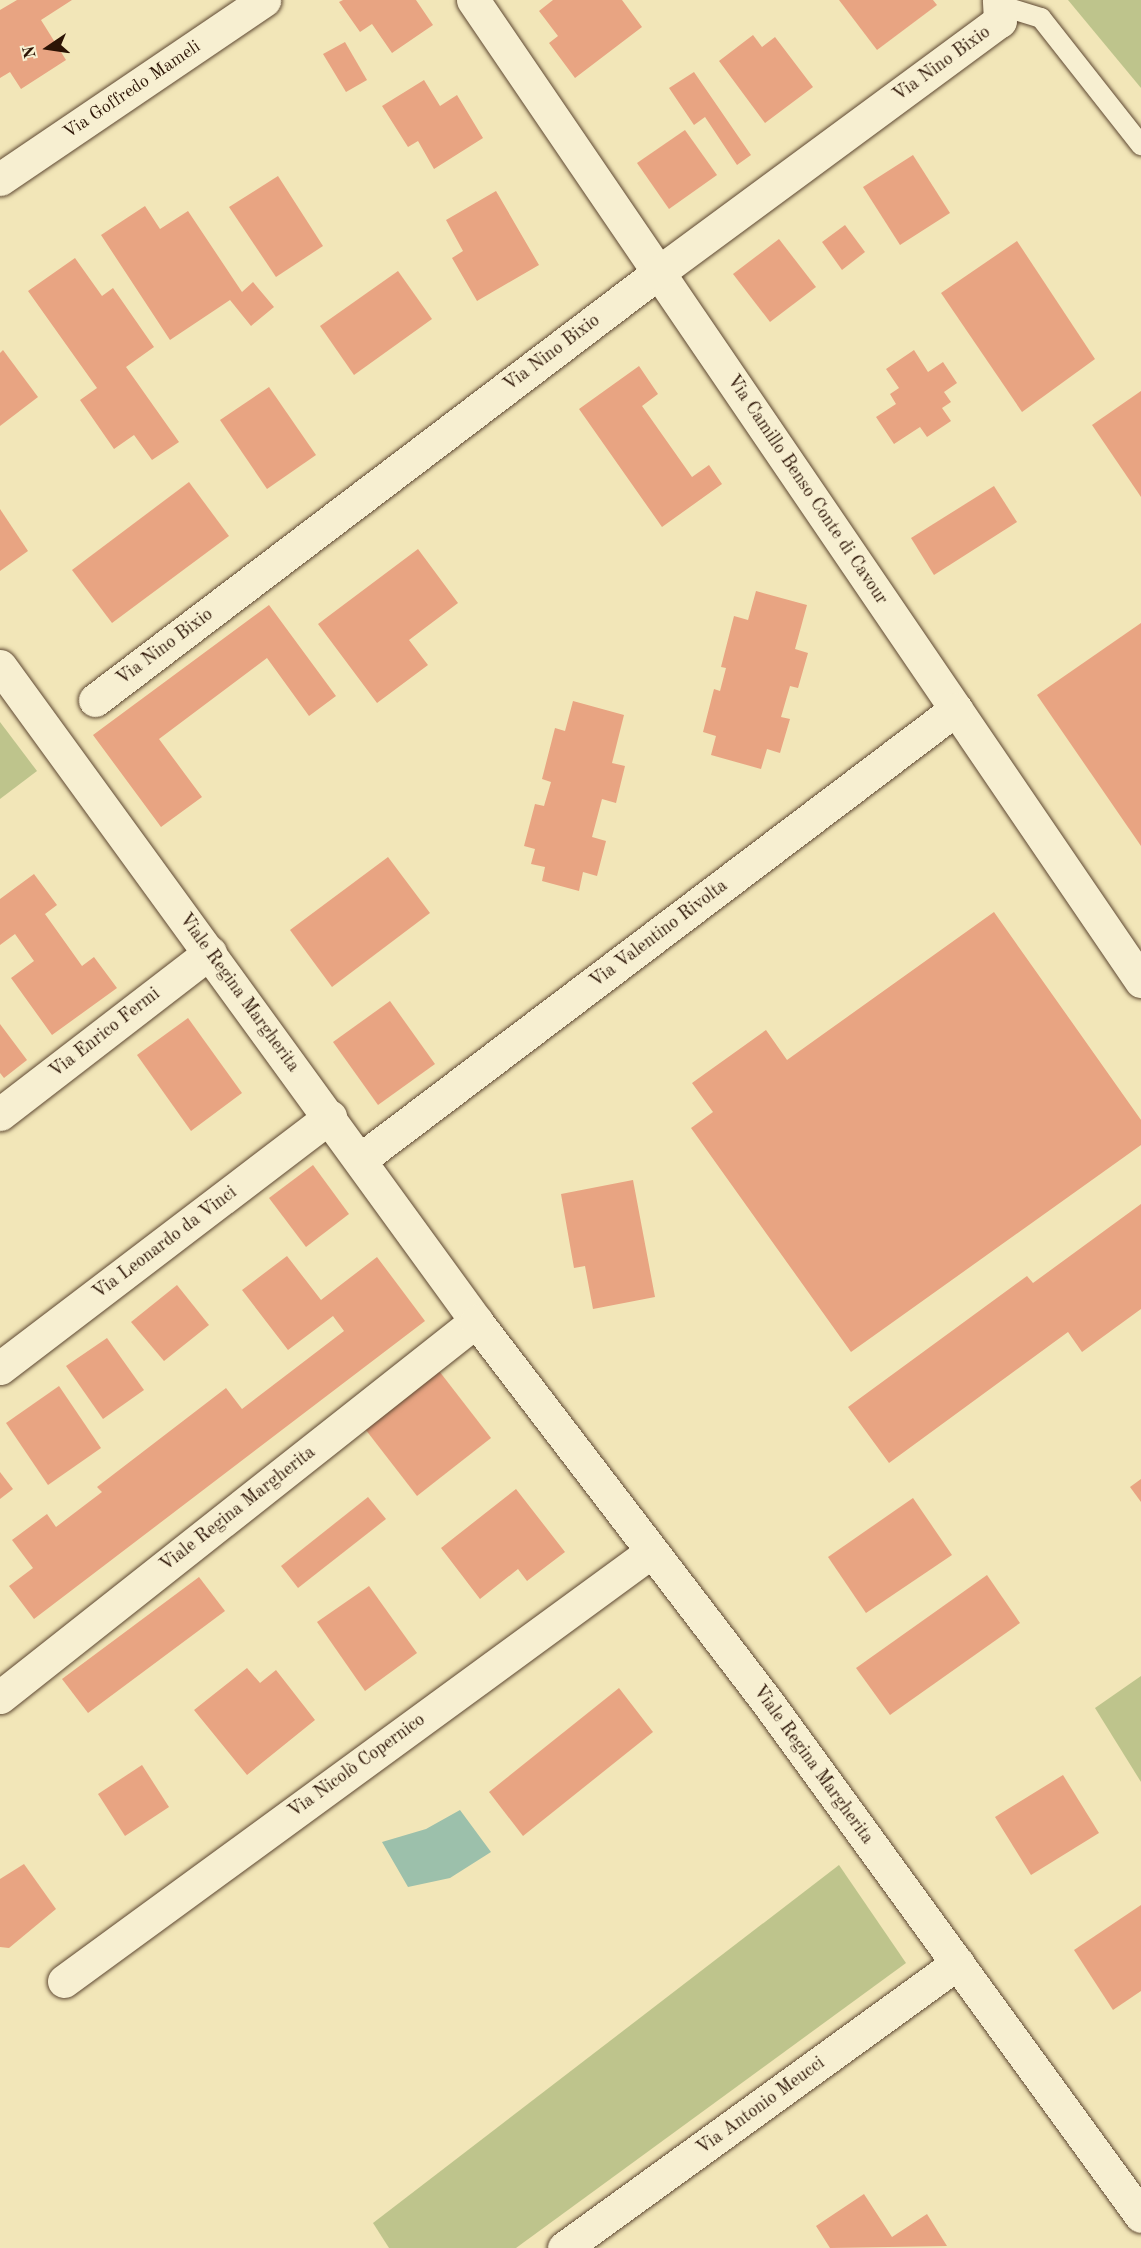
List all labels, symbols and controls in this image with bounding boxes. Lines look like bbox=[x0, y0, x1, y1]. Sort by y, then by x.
north arrow bbox=[18, 18, 78, 78]
street label: Via Nino Bixio bbox=[889, 22, 995, 106]
street label: Via Goffredo Mameli bbox=[59, 36, 205, 144]
text: N bbox=[21, 44, 40, 60]
street label: Via Nino Bixio bbox=[500, 310, 604, 396]
street label: Via Camillo Benso Conte di Cavour bbox=[722, 371, 892, 609]
street label: Via Nino Bixio bbox=[113, 604, 217, 690]
street label: Via Valentino Rivolta bbox=[586, 875, 732, 993]
street label: Viale Regina Margherita bbox=[174, 909, 304, 1077]
street label: Via Enrico Fermi bbox=[46, 983, 164, 1083]
street label: Via Leonardo da Vinci bbox=[89, 1182, 241, 1304]
street label: Viale Regina Margherita bbox=[156, 1442, 320, 1576]
street label: Viale Regina Margherita bbox=[748, 1681, 878, 1849]
street label: Via Nicolò Copernico bbox=[284, 1709, 430, 1823]
street label: Via Antonio Meucci bbox=[693, 2052, 829, 2160]

